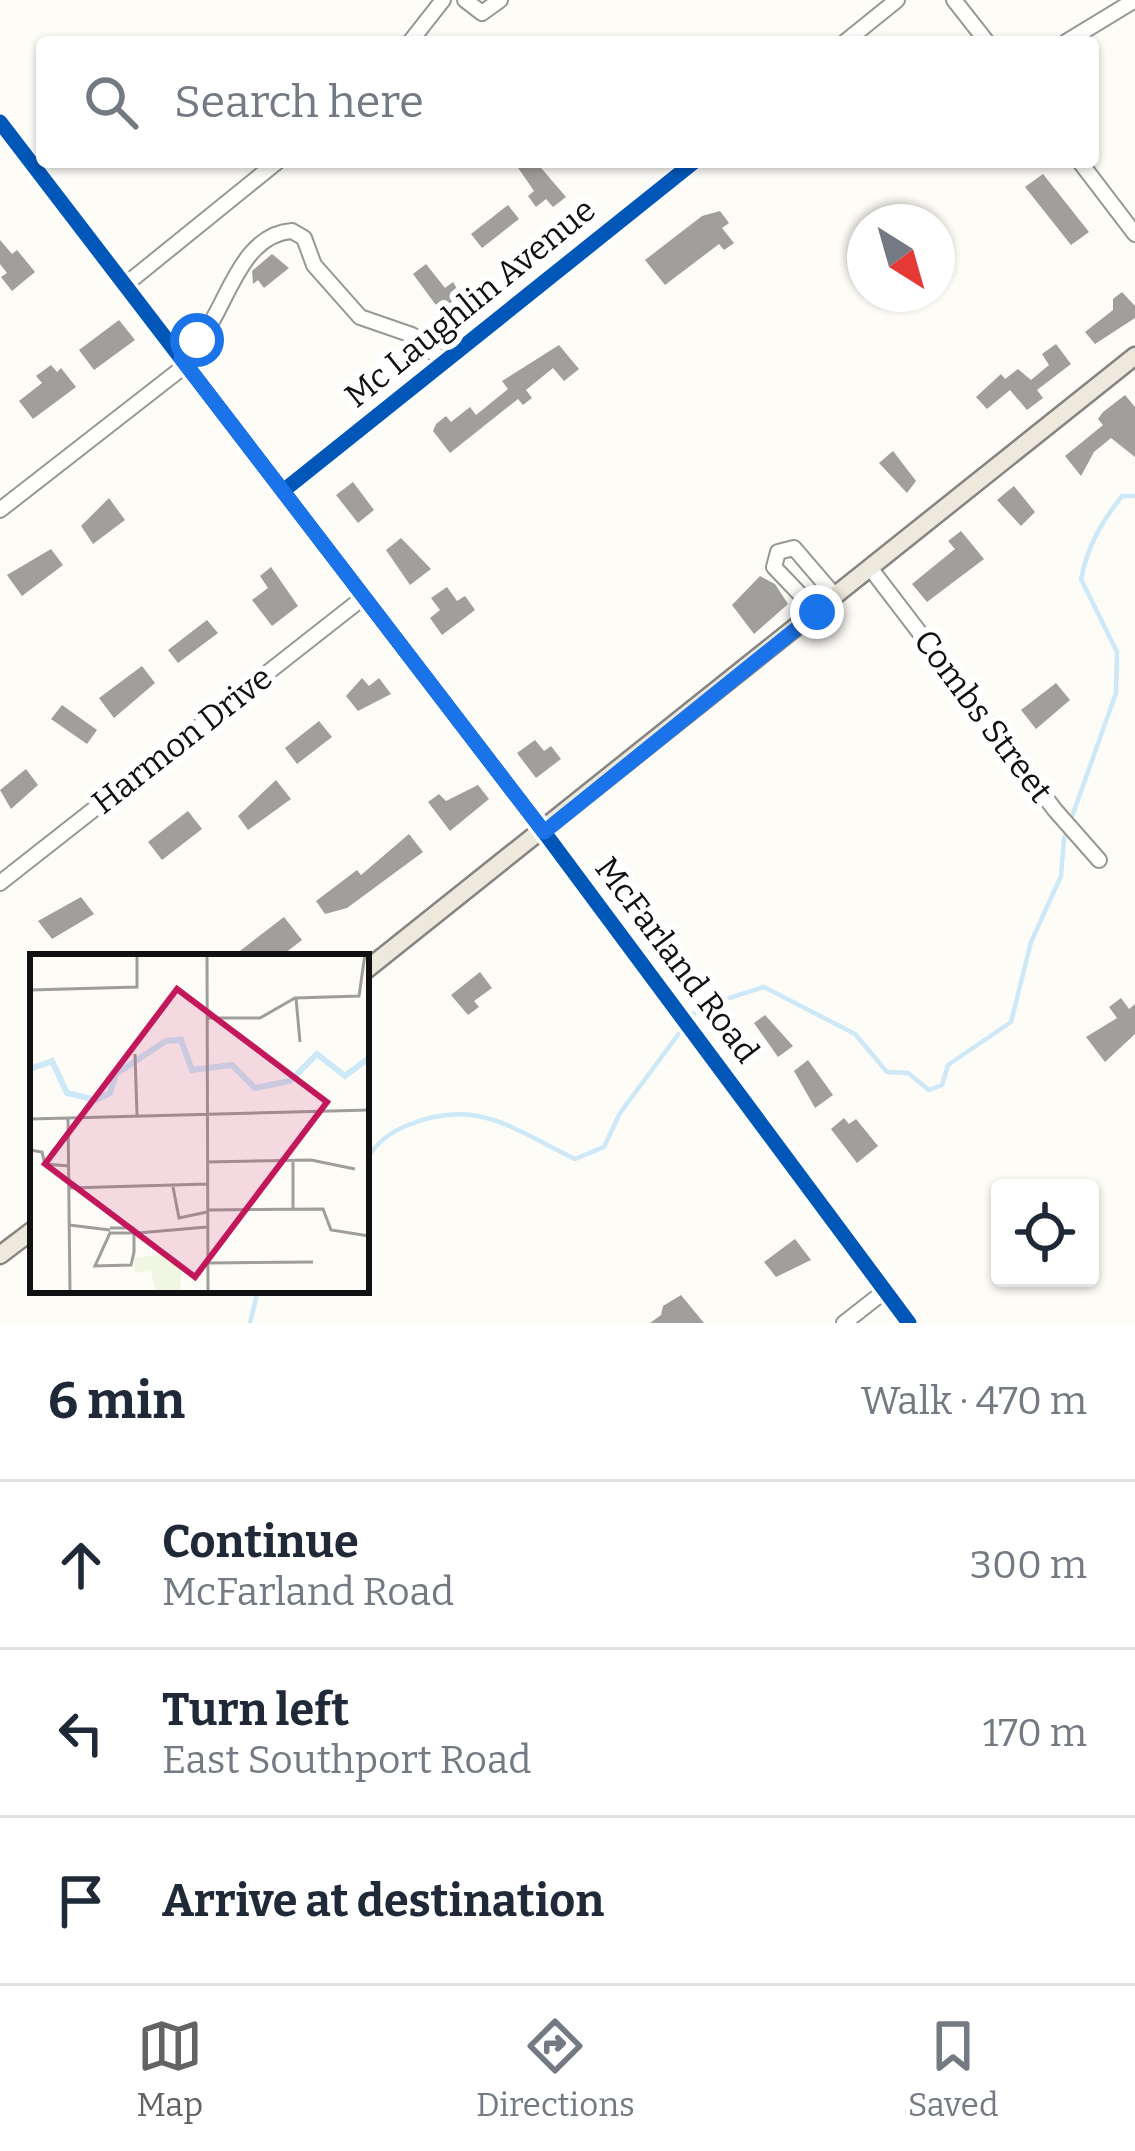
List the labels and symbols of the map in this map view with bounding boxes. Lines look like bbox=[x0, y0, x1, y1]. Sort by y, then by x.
street label: Mc Laughlin Avenue bbox=[337, 190, 603, 416]
north arrow bbox=[847, 204, 955, 312]
route start bbox=[170, 313, 224, 367]
route end bbox=[790, 585, 844, 639]
street label: Combs Street bbox=[905, 622, 1061, 810]
street label: Harmon Drive bbox=[84, 657, 280, 823]
street label: McFarland Road bbox=[587, 849, 767, 1071]
inset map bbox=[30, 954, 369, 1293]

